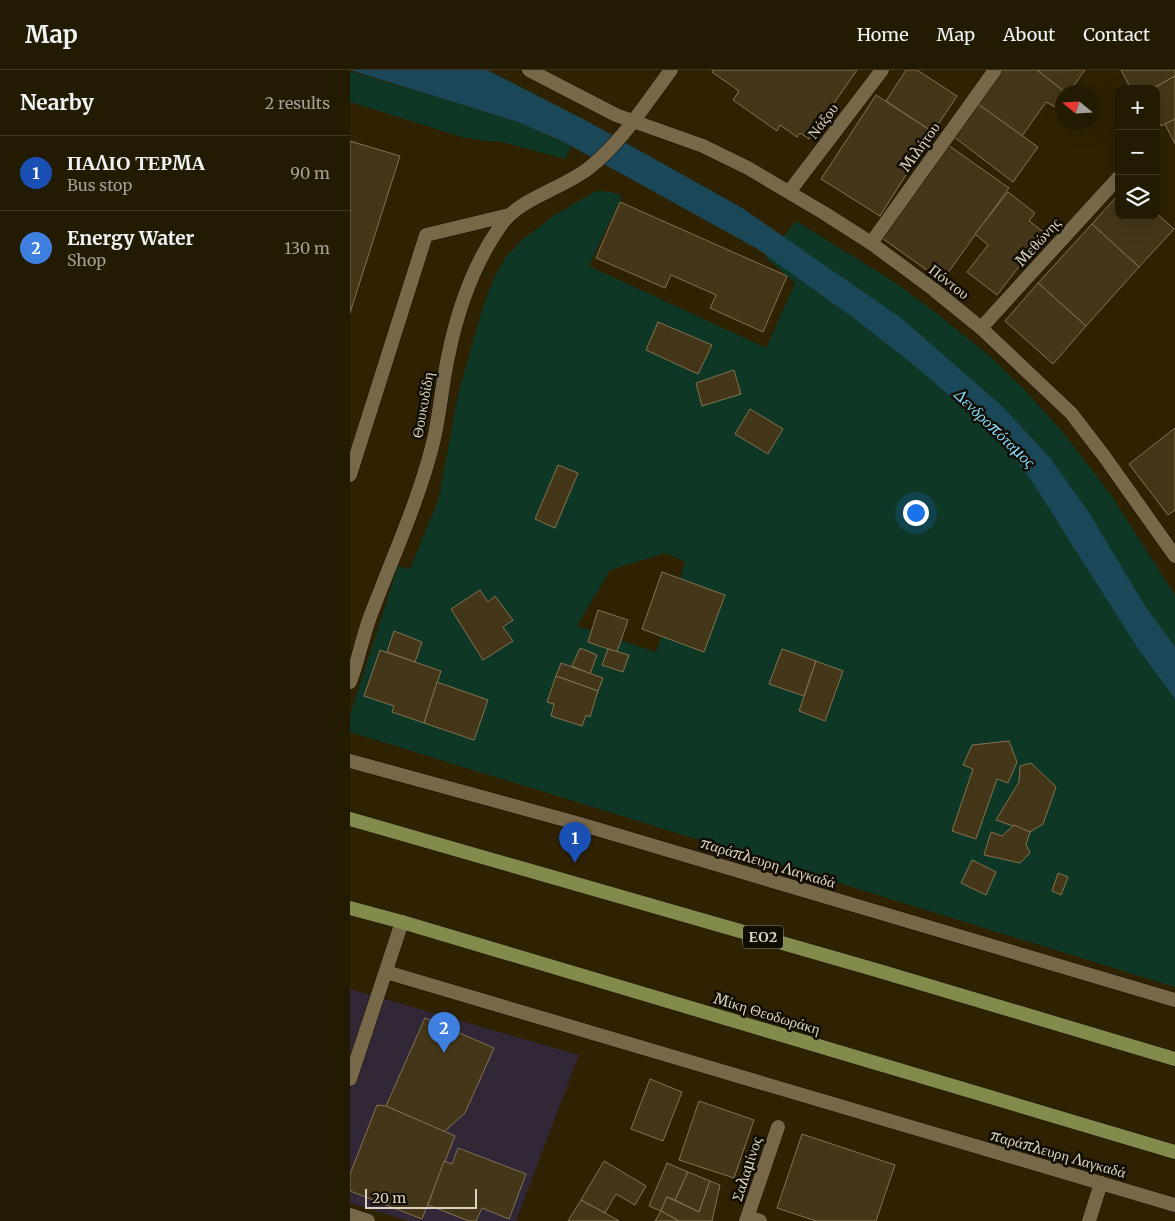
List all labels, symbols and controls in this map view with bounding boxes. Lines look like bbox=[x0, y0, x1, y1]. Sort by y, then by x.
text: Map bbox=[25, 19, 78, 50]
text: Home bbox=[857, 23, 909, 46]
text: Map bbox=[937, 23, 975, 46]
text: About bbox=[1003, 23, 1055, 46]
text: Contact bbox=[1083, 23, 1150, 46]
north arrow bbox=[1055, 85, 1100, 130]
map controls bbox=[1115, 85, 1160, 220]
button: + bbox=[1115, 85, 1160, 130]
text: Nearby bbox=[20, 89, 94, 116]
text: 2 results bbox=[265, 93, 330, 113]
street label: Νάξου bbox=[803, 99, 842, 142]
street label: Μιλήτου bbox=[895, 118, 944, 175]
button: − bbox=[1115, 130, 1160, 175]
text: ΠΑΛΙΟ ΤΕΡΜΑ bbox=[67, 151, 205, 175]
text: 1 bbox=[32, 163, 40, 183]
text: 90 m bbox=[290, 163, 330, 183]
text: Bus stop bbox=[67, 175, 132, 195]
button: layers bbox=[1115, 175, 1160, 220]
street label: Μεθώνης bbox=[1011, 213, 1064, 270]
text: Energy Water bbox=[67, 226, 194, 250]
text: 2 bbox=[31, 238, 41, 258]
text: 130 m bbox=[284, 238, 330, 258]
text: Shop bbox=[67, 250, 106, 270]
street label: Πόντου bbox=[925, 260, 973, 303]
street label: Θουκυδίδη bbox=[407, 370, 438, 439]
water label: Δενδροπόταμος bbox=[950, 384, 1040, 472]
your location bbox=[903, 500, 929, 526]
pin: 1 bbox=[559, 822, 591, 863]
street label: παράπλευρη Λαγκαδά bbox=[698, 833, 838, 892]
road number: ΕΟ2 bbox=[743, 926, 783, 949]
street label: Μίκη Θεοδωράκη bbox=[712, 988, 823, 1039]
pin: 2 bbox=[428, 1012, 460, 1053]
street label: παράπλευρη Λαγκαδά bbox=[988, 1125, 1128, 1182]
street label: Σαλαμίνος bbox=[727, 1134, 766, 1204]
scale bar bbox=[365, 1186, 478, 1209]
text: 20 m bbox=[372, 1189, 406, 1207]

